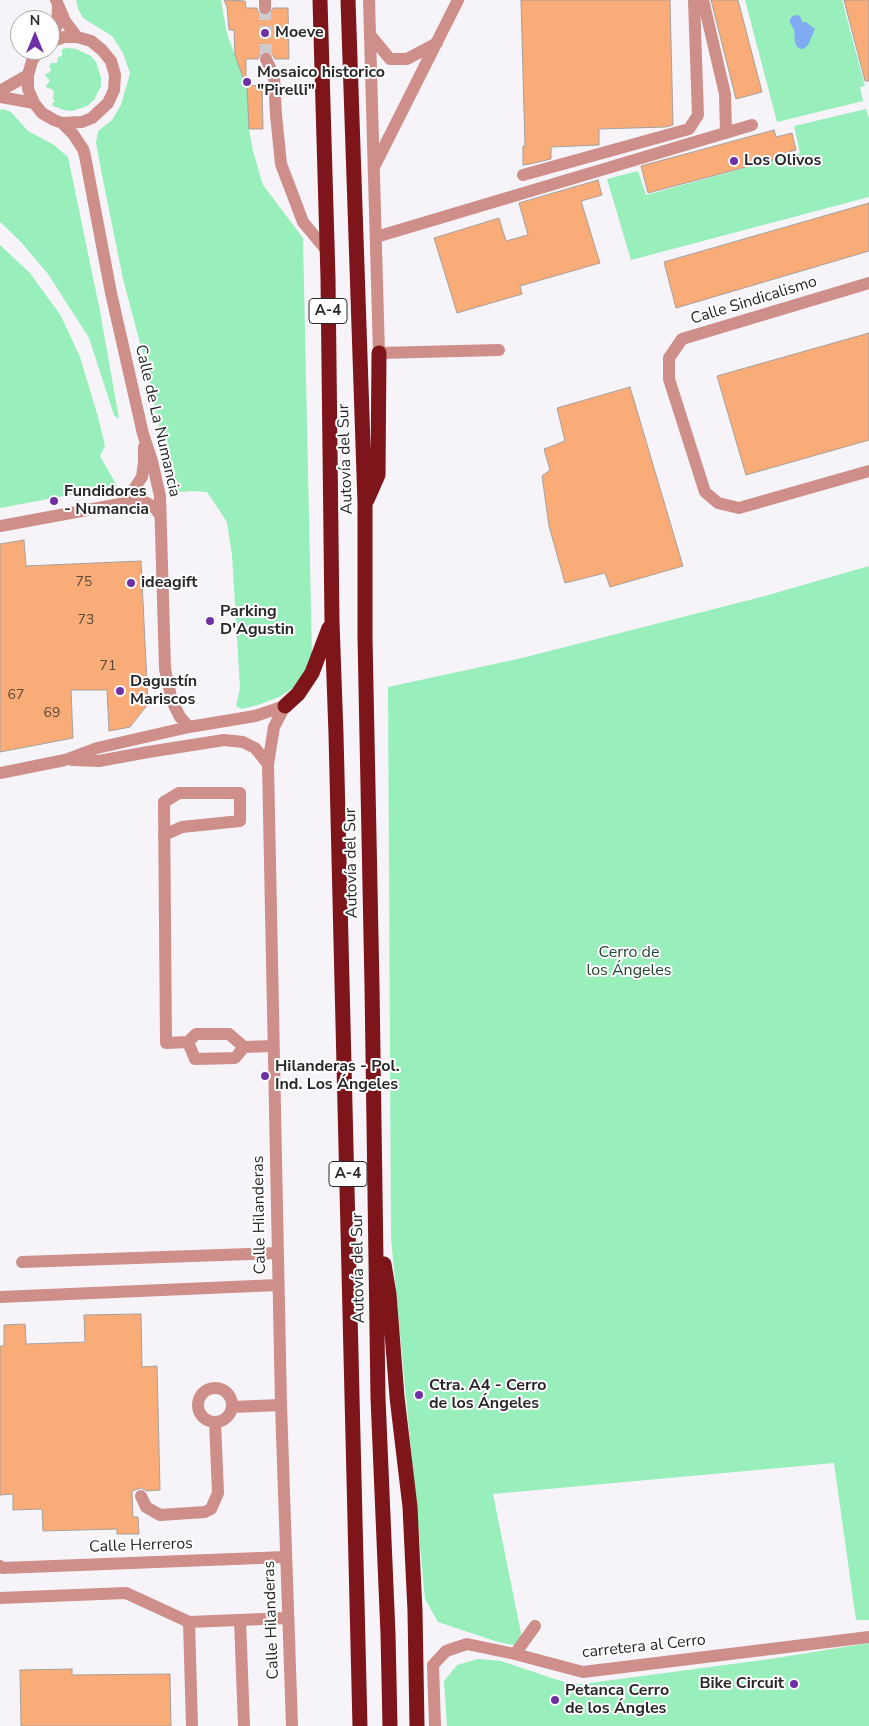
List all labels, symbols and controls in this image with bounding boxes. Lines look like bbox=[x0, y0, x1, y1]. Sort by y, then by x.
north arrow bbox=[10, 10, 60, 60]
text: N bbox=[30, 11, 40, 30]
place label: Moeve bbox=[275, 23, 324, 43]
marker: Moeve bbox=[259, 27, 271, 39]
place label: Mosaico historico "Pirelli" bbox=[257, 63, 385, 101]
marker: Mosaico historico "Pirelli" bbox=[241, 76, 253, 88]
place label: Los Olivos bbox=[744, 151, 821, 171]
marker: Los Olivos bbox=[728, 155, 740, 167]
street label: Calle Sindicalismo bbox=[688, 273, 820, 329]
road number: A-4 bbox=[309, 298, 347, 324]
street label: Calle de La Numancia bbox=[130, 343, 184, 499]
street label: Autovía del Sur bbox=[334, 403, 358, 515]
place label: Fundidores - Numancia bbox=[64, 482, 149, 520]
marker: Fundidores - Numancia bbox=[48, 495, 60, 507]
place label: ideagift bbox=[141, 573, 197, 593]
house number: 75 bbox=[76, 575, 92, 591]
marker: ideagift bbox=[125, 577, 137, 589]
place label: Parking D'Agustin bbox=[220, 602, 294, 640]
house number: 73 bbox=[78, 613, 94, 629]
marker: Parking D'Agustin bbox=[204, 615, 216, 627]
house number: 71 bbox=[100, 659, 116, 675]
place label: Dagustín Mariscos bbox=[130, 672, 197, 710]
marker: Dagustín Mariscos bbox=[114, 685, 126, 697]
house number: 67 bbox=[8, 688, 24, 704]
house number: 69 bbox=[44, 706, 60, 722]
street label: Autovía del Sur bbox=[341, 807, 363, 919]
park label: Cerro de los Ángeles bbox=[587, 943, 671, 981]
place label: Hilanderas - Pol. Ind. Los Ángeles bbox=[275, 1057, 400, 1095]
marker: Hilanderas - Pol. Ind. Los Ángeles bbox=[259, 1070, 271, 1082]
street label: Calle Hilanderas bbox=[249, 1155, 271, 1275]
road number: A-4 bbox=[329, 1162, 367, 1186]
street label: Autovía del Sur bbox=[348, 1212, 370, 1324]
place label: Ctra. A4 - Cerro de los Ángeles bbox=[429, 1376, 547, 1414]
marker: Ctra. A4 - Cerro de los Ángeles bbox=[413, 1389, 425, 1401]
street label: Calle Herreros bbox=[89, 1535, 193, 1557]
street label: Calle Hilanderas bbox=[260, 1560, 284, 1680]
street label: carretera al Cerro bbox=[581, 1631, 707, 1663]
place label: Bike Circuit bbox=[699, 1674, 784, 1694]
marker: Bike Circuit bbox=[788, 1678, 800, 1690]
place label: Petanca Cerro de los Ángles bbox=[565, 1681, 669, 1719]
marker: Petanca Cerro de los Ángles bbox=[549, 1694, 561, 1706]

